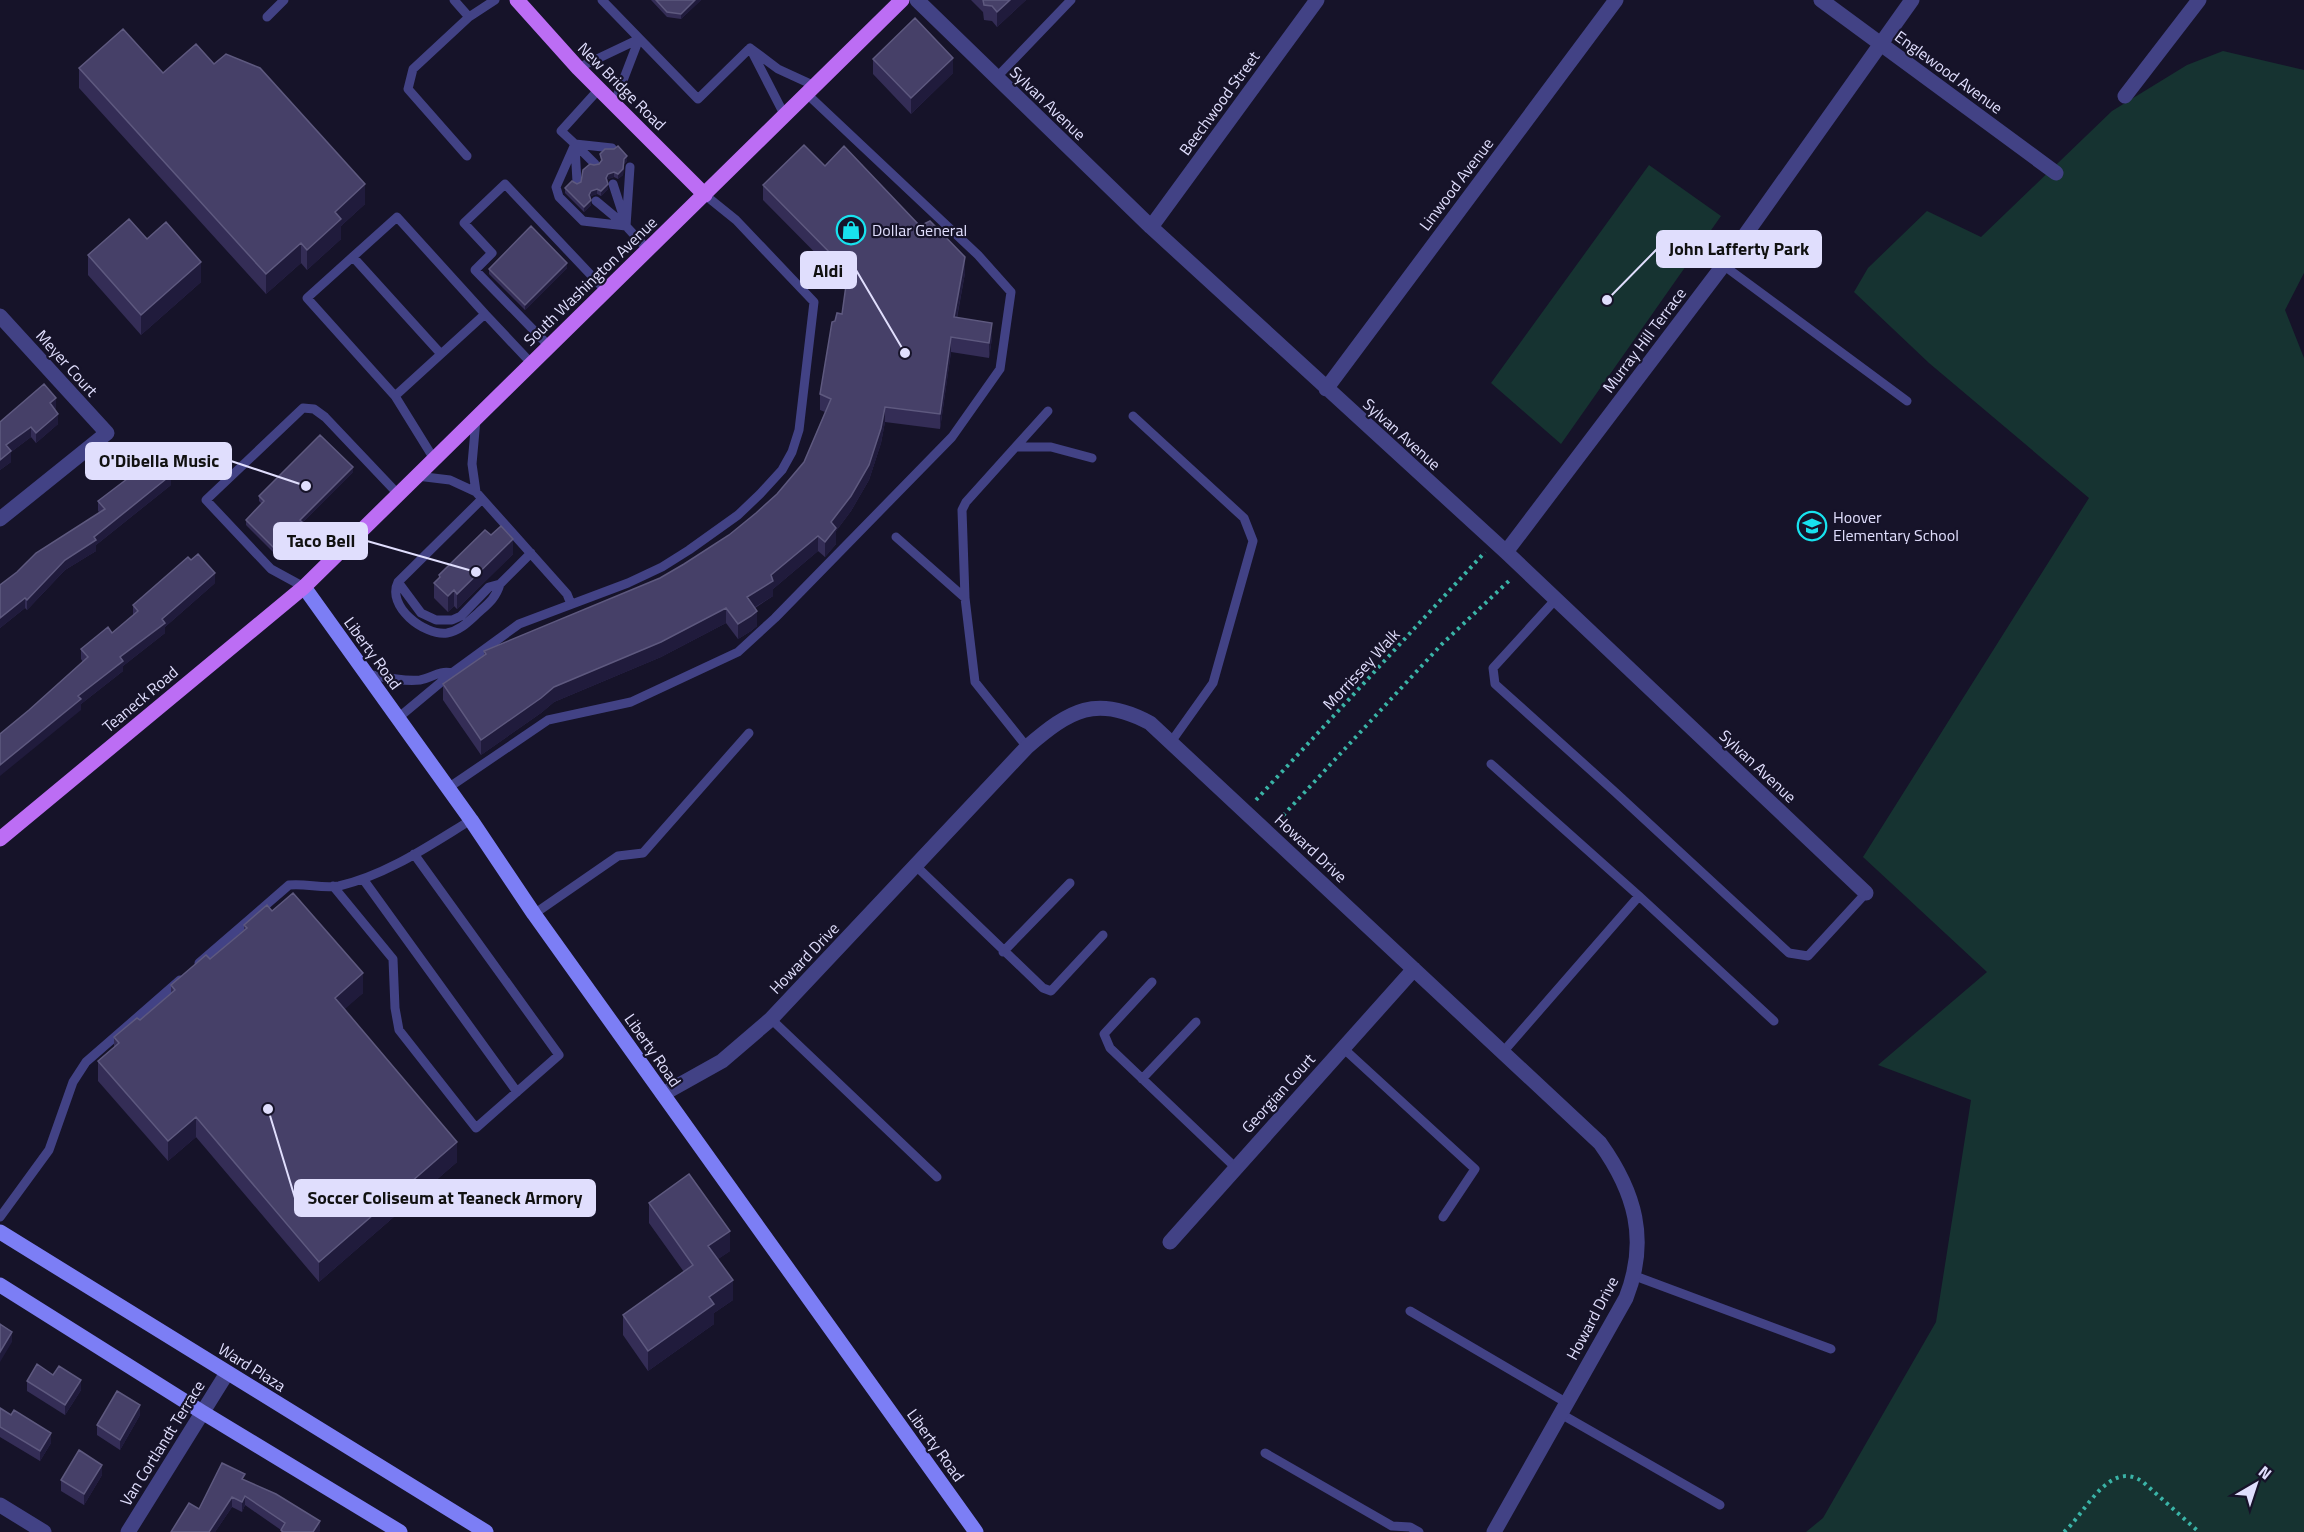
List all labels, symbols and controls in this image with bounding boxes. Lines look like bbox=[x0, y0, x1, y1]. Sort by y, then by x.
street label: Englewood Avenue bbox=[1890, 25, 2008, 119]
street label: New Bridge Road bbox=[572, 36, 672, 136]
street label: Beechwood Street bbox=[1173, 46, 1265, 160]
street label: Sylvan Avenue bbox=[1005, 60, 1091, 146]
street label: Linwood Avenue bbox=[1413, 133, 1499, 235]
street label: South Washington Avenue bbox=[518, 211, 662, 351]
shop icon: Dollar General bbox=[835, 214, 867, 246]
place label: Dollar General bbox=[872, 218, 967, 242]
callout: John Lafferty Park bbox=[1657, 231, 1821, 267]
text: John Lafferty Park bbox=[1669, 235, 1810, 262]
callout: Aldi bbox=[801, 252, 856, 288]
text: Aldi bbox=[813, 257, 843, 284]
street label: Murray Hill Terrace bbox=[1596, 282, 1692, 398]
street label: Meyer Court bbox=[30, 324, 104, 402]
street label: Sylvan Avenue bbox=[1358, 392, 1446, 476]
callout: O'Dibella Music bbox=[86, 443, 231, 479]
text: O'Dibella Music bbox=[99, 447, 219, 474]
place label: Hoover Elementary School bbox=[1833, 505, 1959, 547]
school or university icon: Hoover Elementary School bbox=[1796, 510, 1828, 542]
callout: Taco Bell bbox=[274, 523, 367, 559]
text: Taco Bell bbox=[287, 527, 355, 554]
street label: Liberty Road bbox=[338, 612, 408, 694]
street label: Morrissey Walk bbox=[1317, 623, 1405, 715]
street label: Teaneck Road bbox=[97, 660, 183, 738]
street label: Sylvan Avenue bbox=[1714, 724, 1802, 808]
street label: Howard Drive bbox=[1269, 808, 1353, 888]
street label: Howard Drive bbox=[764, 917, 844, 999]
street label: Liberty Road bbox=[619, 1008, 687, 1092]
street label: Georgian Court bbox=[1236, 1047, 1321, 1138]
callout: Soccer Coliseum at Teaneck Armory bbox=[295, 1180, 595, 1216]
text: Soccer Coliseum at Teaneck Armory bbox=[307, 1184, 583, 1211]
street label: Howard Drive bbox=[1560, 1272, 1624, 1364]
street label: Ward Plaza bbox=[214, 1337, 290, 1397]
street label: Van Cortlandt Terrace bbox=[114, 1376, 210, 1510]
street label: Liberty Road bbox=[901, 1404, 971, 1486]
north arrow bbox=[2226, 1454, 2286, 1514]
text: N bbox=[2254, 1460, 2277, 1485]

